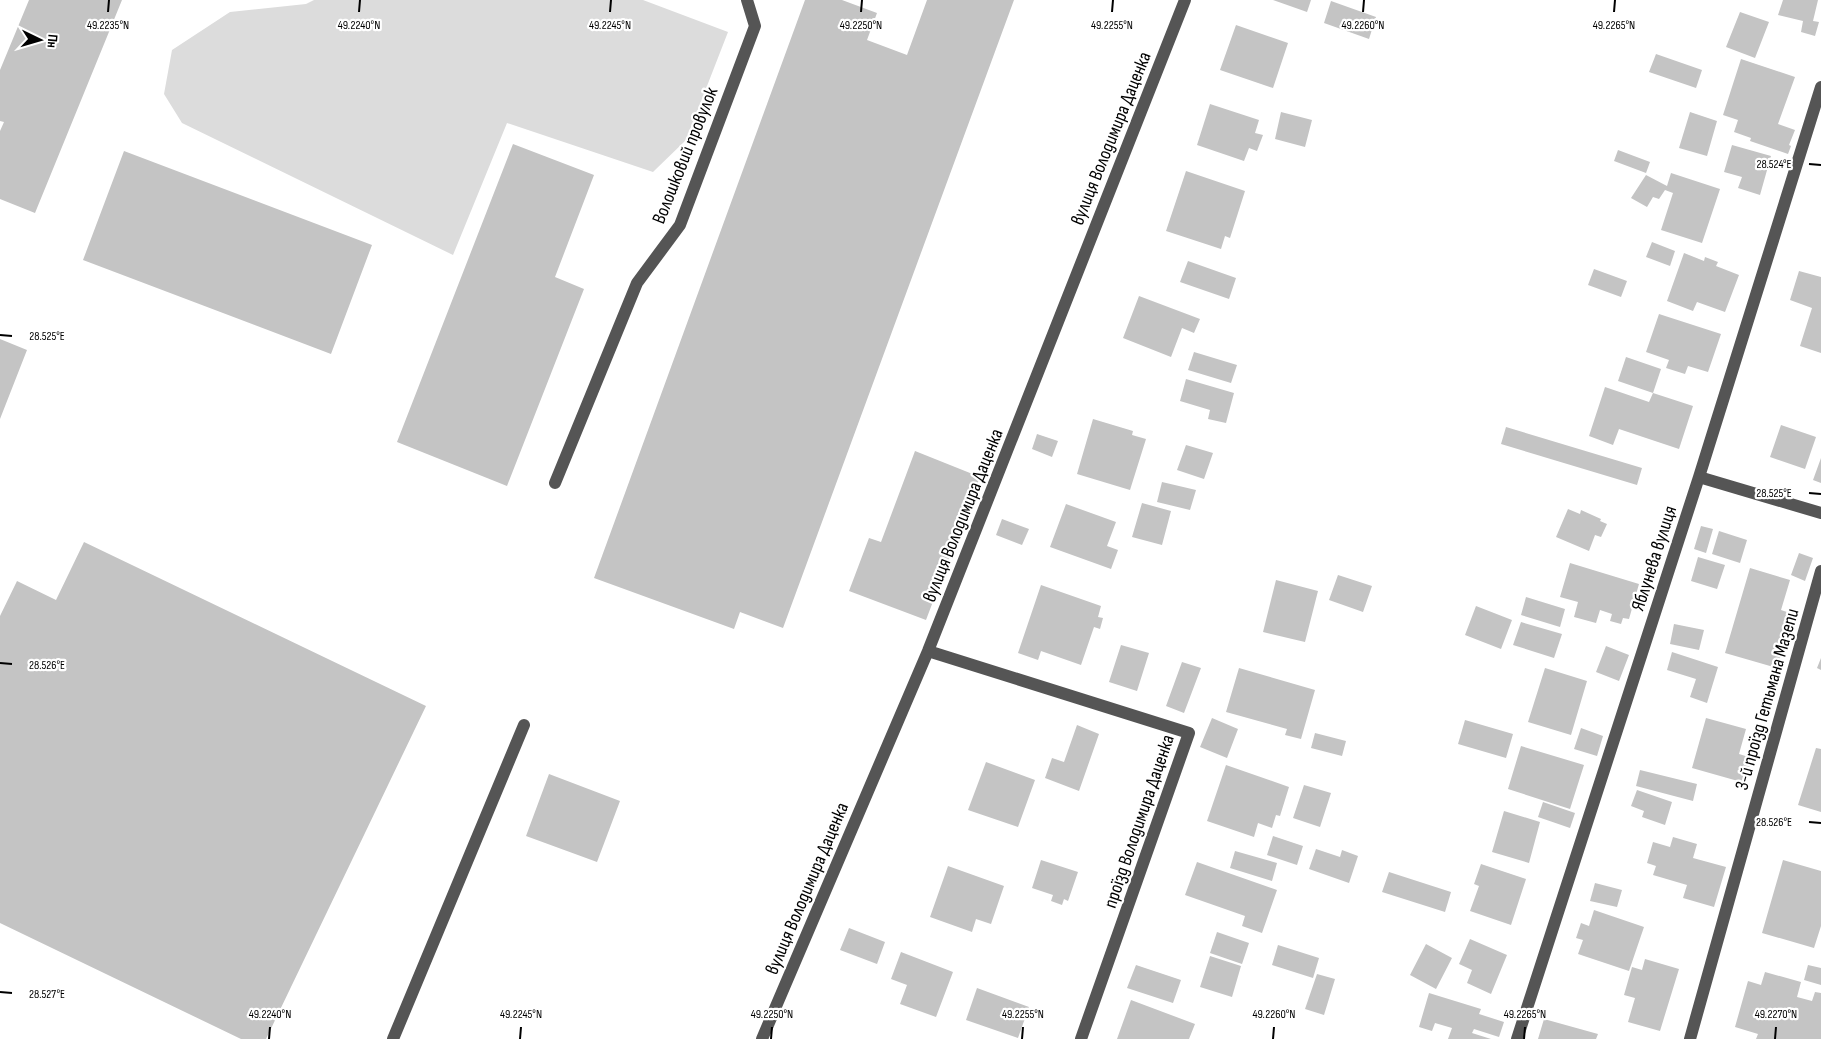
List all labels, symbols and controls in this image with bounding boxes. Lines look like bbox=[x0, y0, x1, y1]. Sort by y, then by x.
north arrow bbox=[15, 15, 65, 65]
text: 49.2235°N bbox=[87, 18, 129, 33]
text: 49.2240°N bbox=[338, 18, 380, 33]
text: 49.2245°N bbox=[589, 18, 631, 33]
text: 49.2250°N bbox=[840, 18, 882, 33]
text: 49.2255°N bbox=[1091, 18, 1133, 33]
text: 49.2260°N bbox=[1342, 18, 1384, 33]
text: 49.2265°N bbox=[1593, 18, 1635, 33]
text: Пн bbox=[43, 34, 62, 49]
street label: вулиця Володимира Даценка bbox=[1066, 49, 1157, 228]
street label: Волошковий провулок bbox=[648, 83, 724, 227]
text: 28.524°E bbox=[1756, 157, 1792, 172]
text: 28.525°E bbox=[29, 329, 65, 344]
street label: вулиця Володимира Даценка bbox=[918, 426, 1009, 605]
text: 28.525°E bbox=[1756, 486, 1792, 501]
street label: Яблунева вулиця bbox=[1627, 503, 1682, 614]
street label: 3-й проїзд Гетьмана Мазепи bbox=[1730, 606, 1804, 793]
text: 28.526°E bbox=[29, 658, 65, 673]
street label: проїзд Володимира Даценка bbox=[1099, 732, 1180, 911]
street label: вулиця Володимира Даценка bbox=[761, 799, 854, 978]
text: 28.526°E bbox=[1756, 815, 1792, 830]
text: 28.527°E bbox=[29, 987, 65, 1002]
text: 49.2240°N bbox=[249, 1007, 291, 1022]
text: 49.2245°N bbox=[500, 1007, 542, 1022]
text: 49.2250°N bbox=[751, 1007, 793, 1022]
text: 49.2255°N bbox=[1002, 1007, 1044, 1022]
text: 49.2260°N bbox=[1253, 1007, 1295, 1022]
text: 49.2265°N bbox=[1504, 1007, 1546, 1022]
text: 49.2270°N bbox=[1755, 1007, 1797, 1022]

